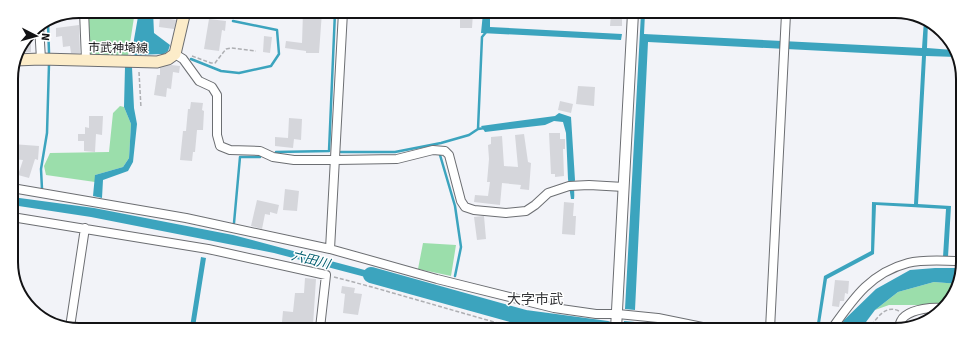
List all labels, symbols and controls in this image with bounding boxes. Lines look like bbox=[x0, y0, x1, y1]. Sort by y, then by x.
north arrow bbox=[16, 16, 56, 56]
text: N bbox=[39, 33, 52, 41]
street label: 市武神埼線 bbox=[88, 40, 148, 57]
water label: 六田川 bbox=[290, 247, 334, 273]
district label: 大字市武 bbox=[507, 291, 563, 308]

